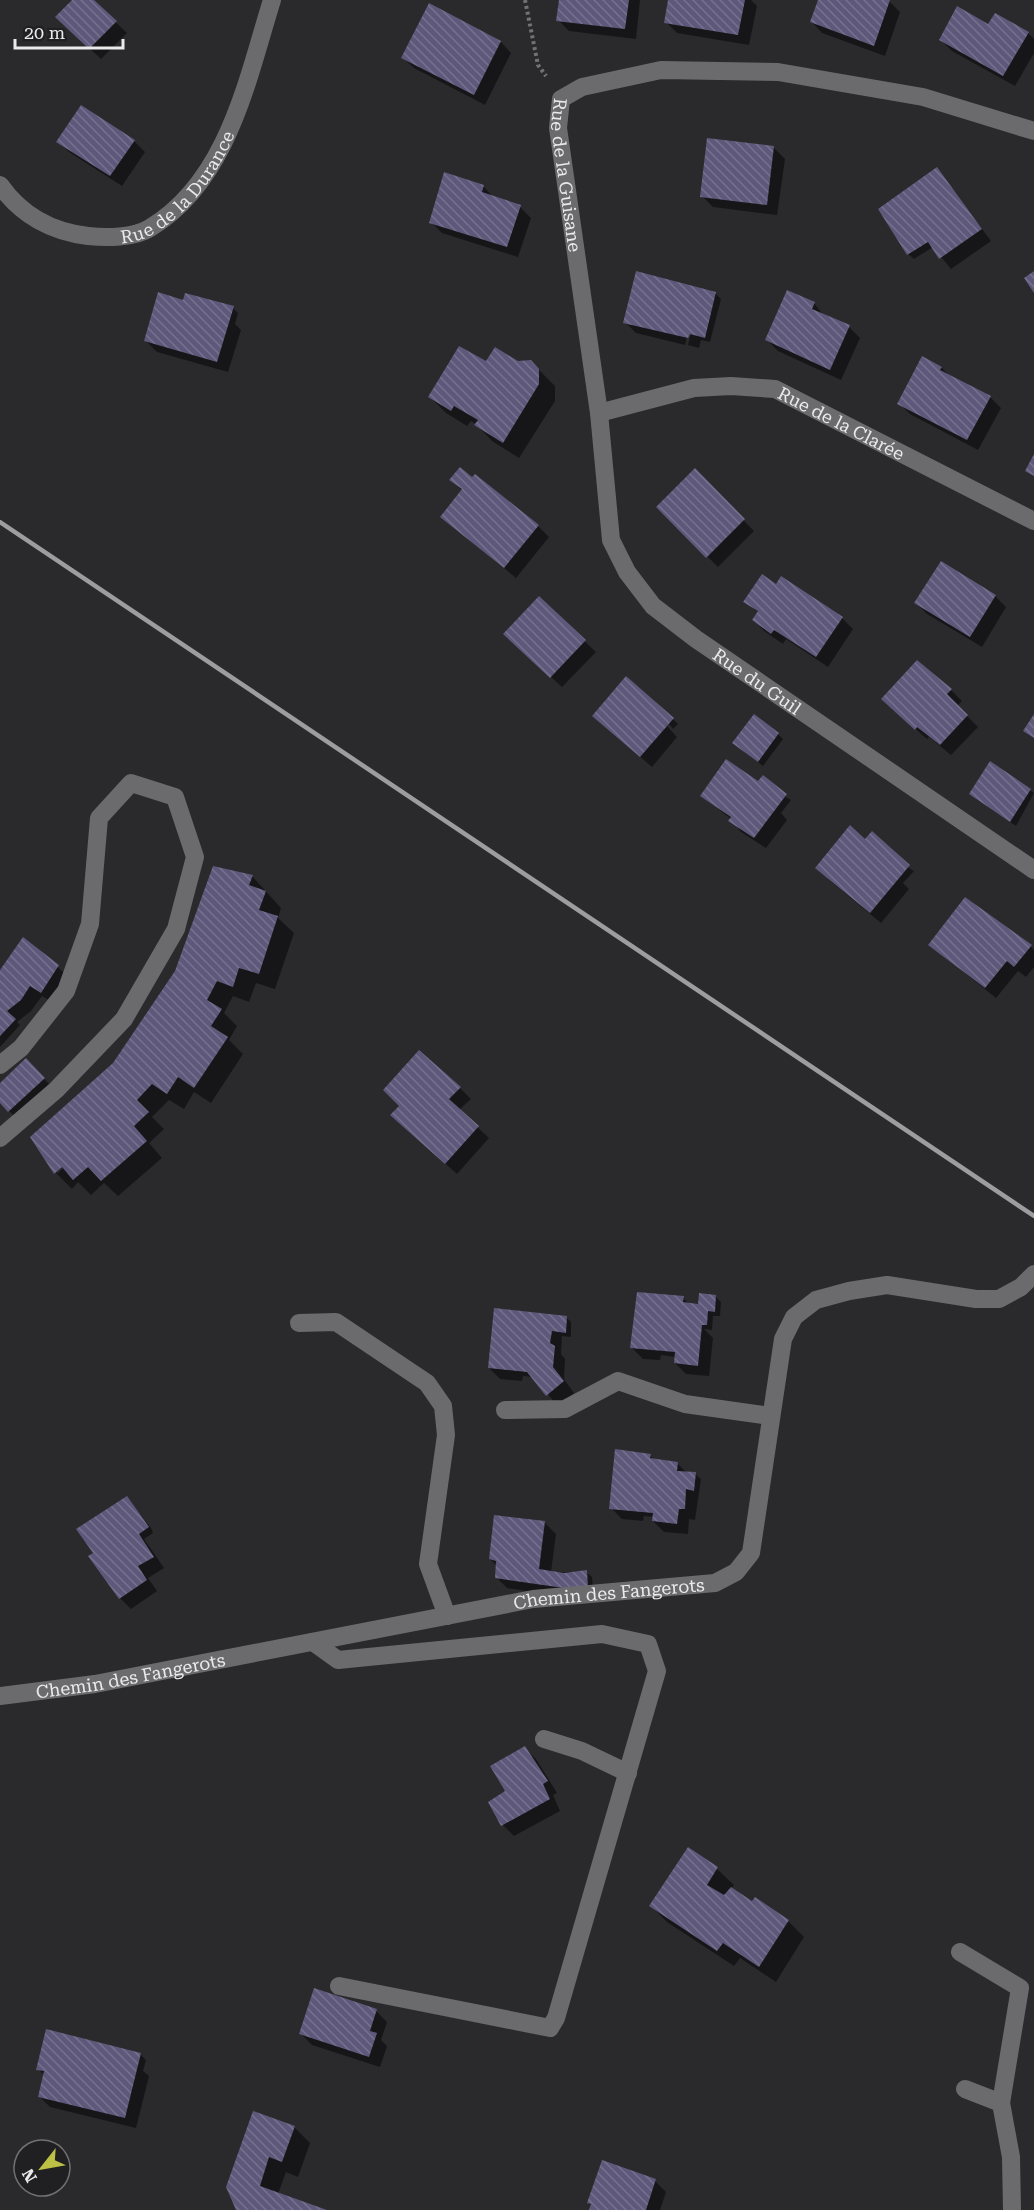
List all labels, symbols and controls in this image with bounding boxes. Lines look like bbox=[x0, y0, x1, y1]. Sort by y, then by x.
scale bar bbox=[15, 12, 123, 50]
text: 20 m bbox=[24, 22, 65, 43]
street label: Rue de la Guisane bbox=[547, 97, 586, 253]
street label: Rue de la Durance bbox=[119, 127, 238, 247]
street label: Rue de la Clarée bbox=[775, 382, 908, 464]
street label: Rue du Guil bbox=[709, 643, 806, 719]
street label: Chemin des Fangerots bbox=[511, 1573, 705, 1613]
street label: Chemin des Fangerots bbox=[34, 1649, 227, 1702]
north arrow bbox=[12, 2138, 72, 2198]
text: N bbox=[18, 2165, 41, 2186]

